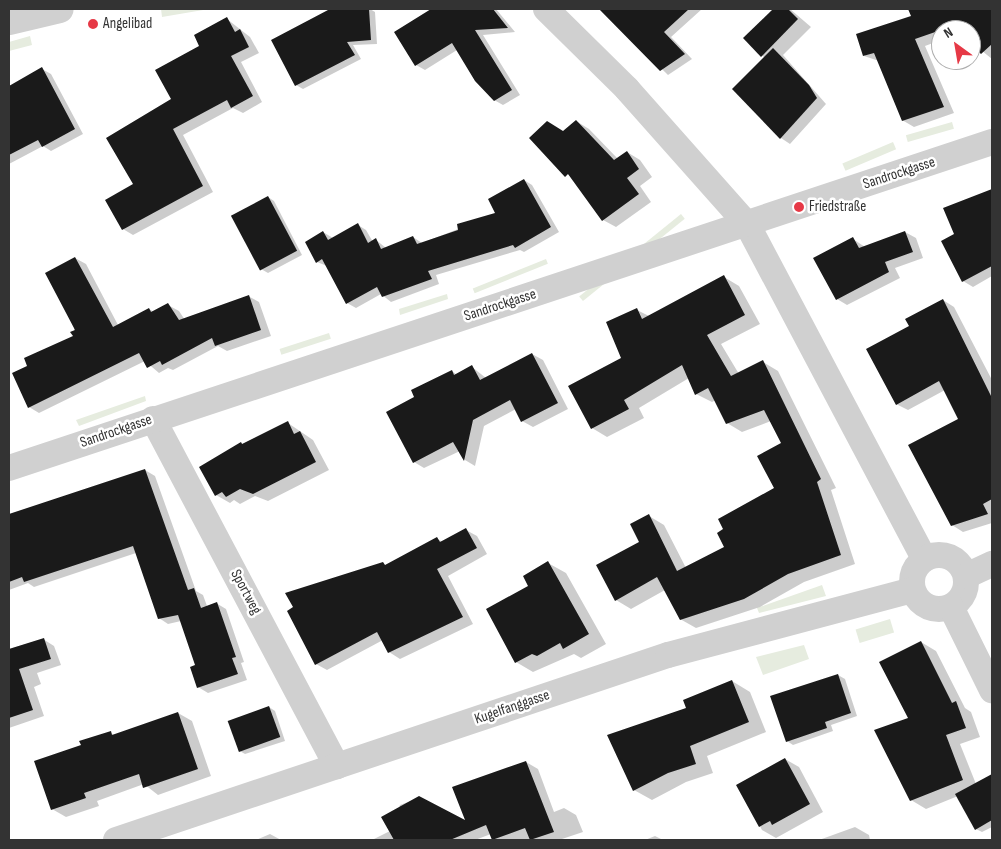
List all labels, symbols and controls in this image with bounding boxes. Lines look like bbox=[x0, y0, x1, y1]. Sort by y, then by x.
place label: Angelibad bbox=[103, 15, 152, 33]
marker: Angelibad bbox=[87, 18, 99, 30]
north arrow bbox=[931, 20, 981, 70]
text: N bbox=[941, 24, 956, 42]
street label: Sandrockgasse bbox=[861, 153, 937, 193]
place label: Friedstraße bbox=[809, 198, 866, 216]
marker: Friedstraße bbox=[793, 201, 805, 213]
street label: Sandrockgasse bbox=[462, 285, 538, 325]
street label: Sandrockgasse bbox=[78, 410, 154, 452]
street label: Sportweg bbox=[227, 566, 265, 618]
street label: Kugelfanggasse bbox=[472, 686, 552, 728]

